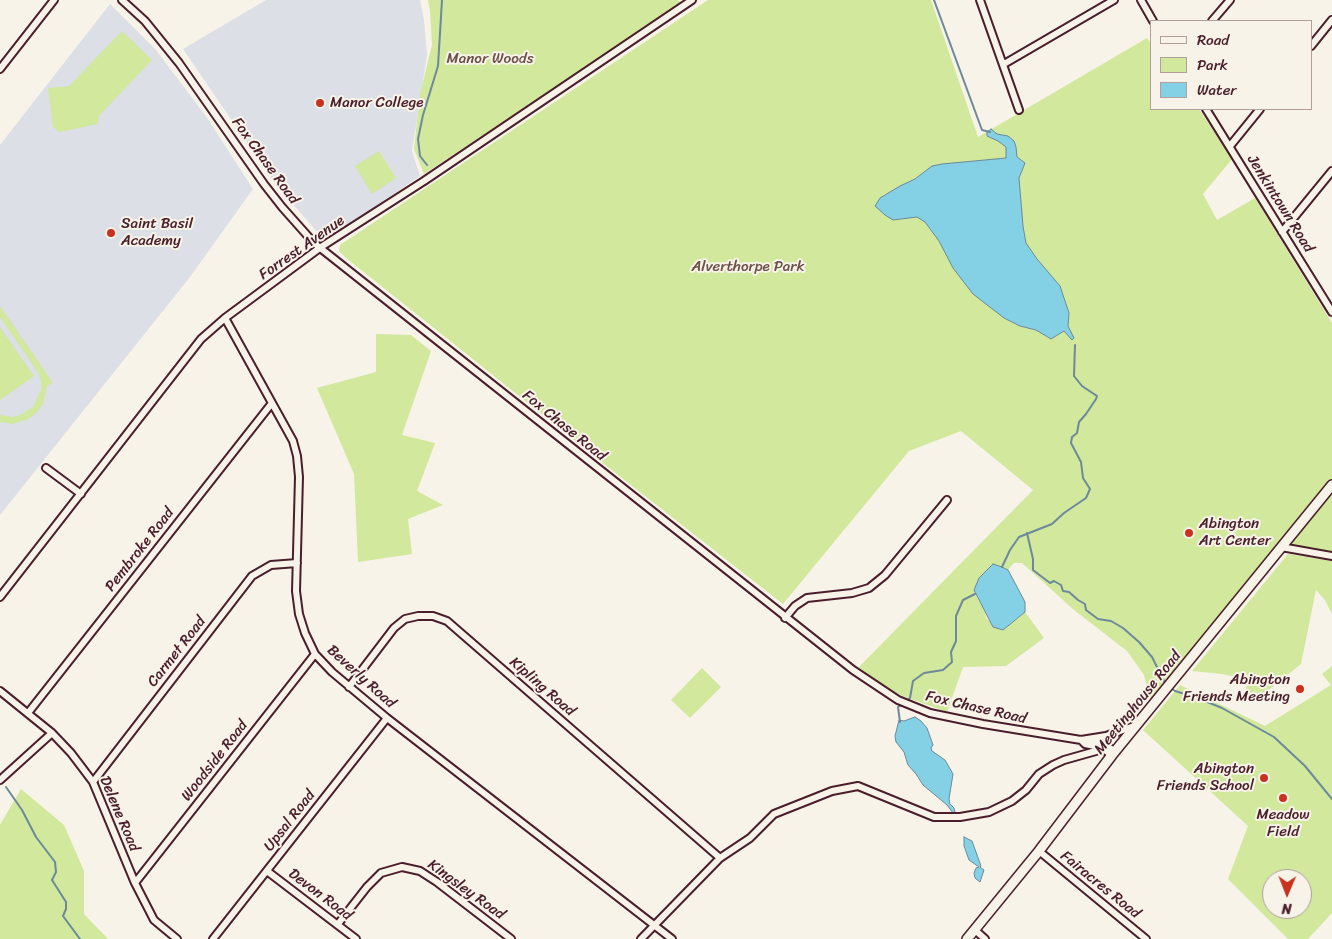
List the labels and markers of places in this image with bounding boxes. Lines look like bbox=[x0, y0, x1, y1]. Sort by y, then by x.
place label: Manor College bbox=[330, 94, 424, 112]
marker: Manor College bbox=[314, 97, 326, 109]
place label: Saint Basil Academy bbox=[121, 215, 193, 250]
marker: Saint Basil Academy bbox=[105, 227, 117, 239]
place label: Abington Art Center bbox=[1199, 515, 1271, 550]
marker: Abington Art Center bbox=[1183, 527, 1195, 539]
place label: Abington Friends Meeting bbox=[1183, 671, 1290, 706]
marker: Abington Friends Meeting bbox=[1294, 683, 1306, 695]
place label: Abington Friends School bbox=[1157, 760, 1254, 795]
marker: Abington Friends School bbox=[1258, 772, 1270, 784]
marker: Meadow Field bbox=[1277, 792, 1289, 804]
place label: Meadow Field bbox=[1256, 806, 1310, 841]

